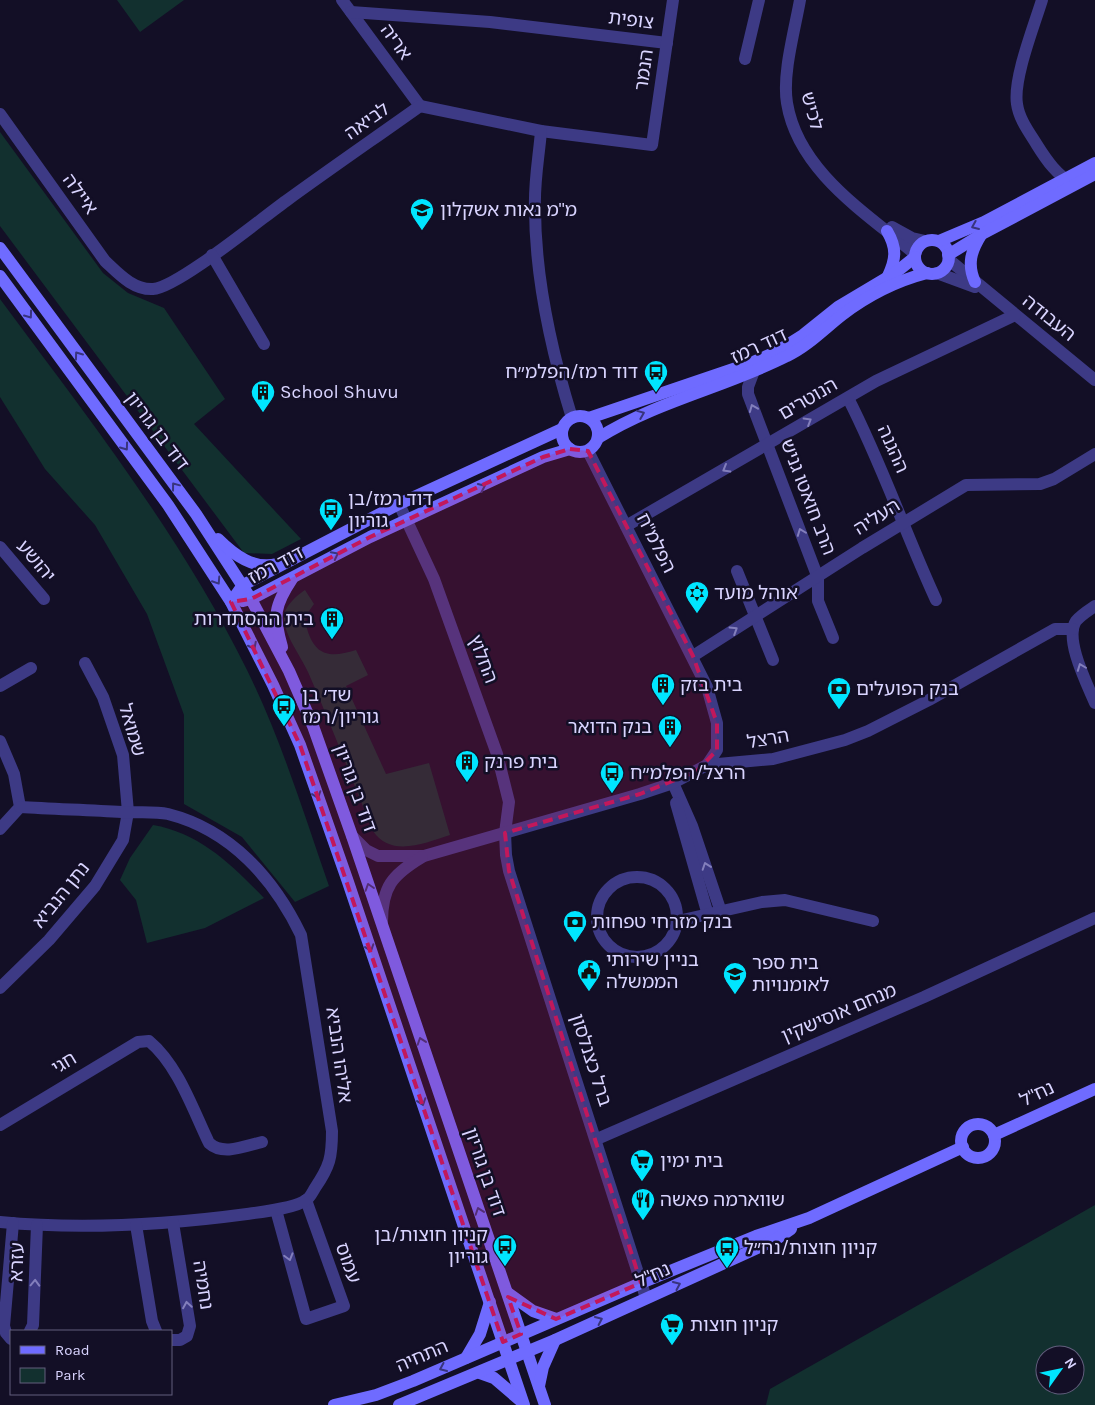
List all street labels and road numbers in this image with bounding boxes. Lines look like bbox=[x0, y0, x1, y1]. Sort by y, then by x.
street label: צופית bbox=[607, 6, 655, 34]
street label: אריה bbox=[376, 20, 416, 64]
street label: הנמר bbox=[630, 48, 658, 92]
street label: לכיש bbox=[796, 89, 828, 133]
street label: לביאה bbox=[340, 98, 394, 144]
street label: איילה bbox=[58, 169, 102, 219]
street label: העבודה bbox=[1018, 290, 1080, 346]
street label: דוד רמז bbox=[727, 323, 791, 369]
street label: הנוטרים bbox=[775, 373, 841, 425]
street label: דוד בן גוריון bbox=[120, 387, 194, 475]
street label: ההגנה bbox=[873, 422, 913, 476]
street label: הרב חואטו גניש bbox=[776, 436, 840, 558]
street label: העליה bbox=[850, 494, 904, 540]
street label: הפלמ"ח bbox=[632, 509, 680, 577]
street label: יהושע bbox=[12, 536, 60, 586]
street label: דוד רמז bbox=[245, 541, 307, 589]
street label: החלוץ bbox=[464, 632, 502, 686]
street label: שמואל bbox=[114, 701, 150, 759]
street label: הרצל bbox=[745, 724, 791, 754]
street label: דוד בן גוריון bbox=[329, 741, 381, 835]
street label: נתן הנביא bbox=[28, 858, 94, 932]
street label: מנחם אוסישקין bbox=[778, 979, 900, 1047]
street label: אליהו הנביא bbox=[321, 1006, 357, 1104]
street label: ברל כצנלסון bbox=[566, 1011, 616, 1109]
street label: חגי bbox=[48, 1047, 80, 1079]
street label: נח"ל bbox=[1016, 1077, 1058, 1111]
street label: דוד בן גוריון bbox=[460, 1125, 510, 1219]
street label: עמוס bbox=[331, 1240, 365, 1286]
street label: עזרא bbox=[5, 1242, 29, 1282]
street label: נח"ל bbox=[632, 1258, 674, 1292]
street label: נחמיה bbox=[188, 1259, 218, 1311]
street label: התחיה bbox=[393, 1335, 451, 1377]

